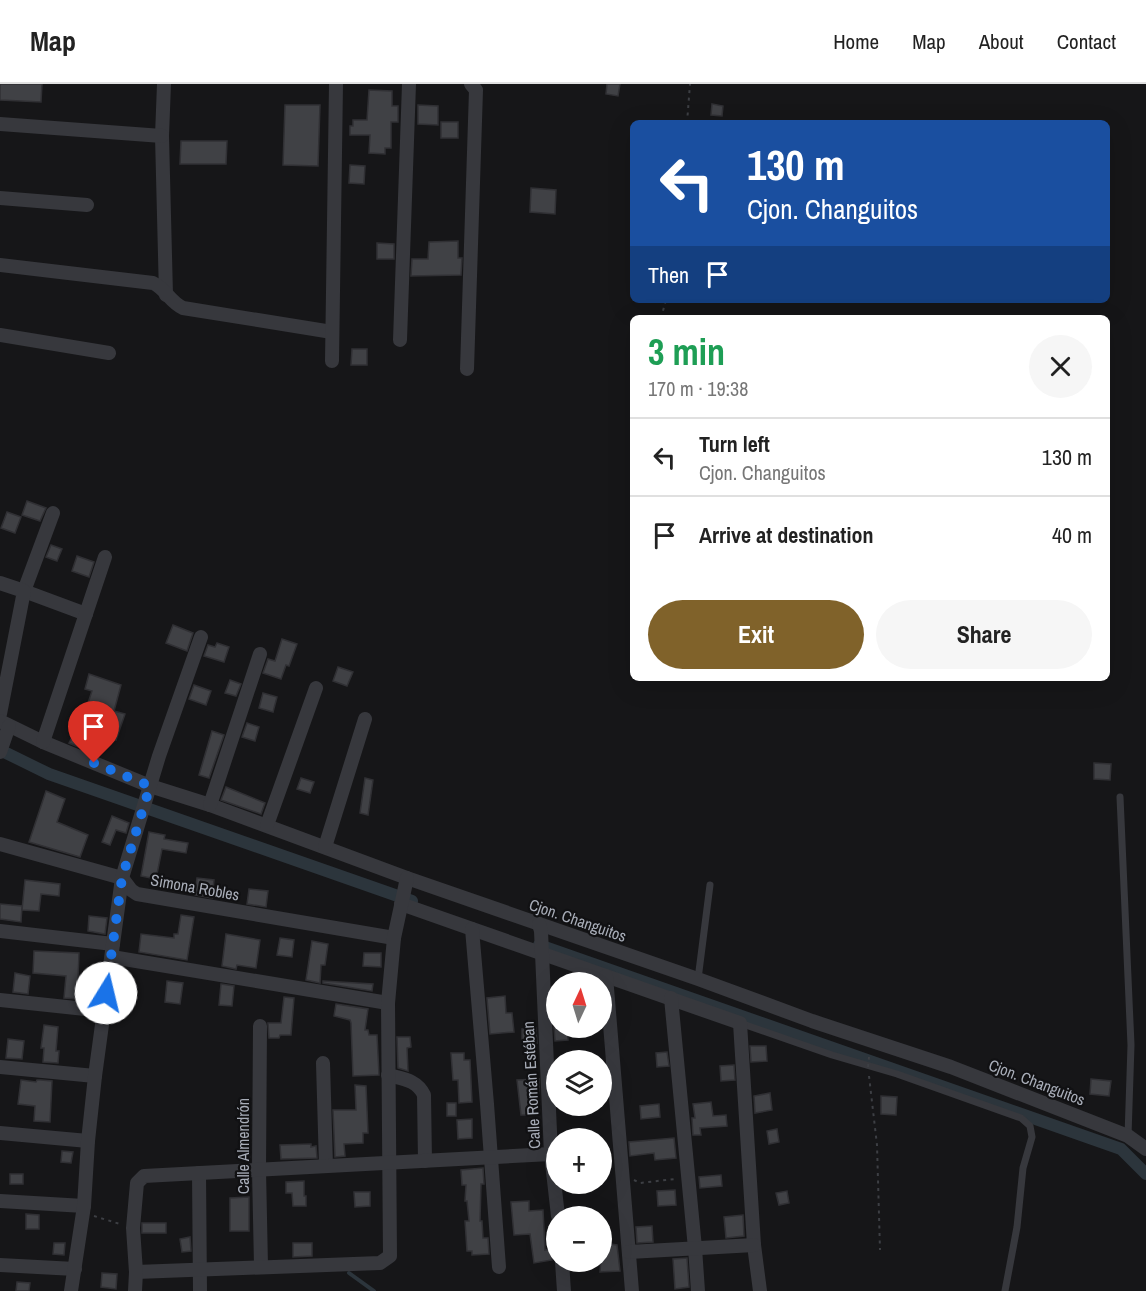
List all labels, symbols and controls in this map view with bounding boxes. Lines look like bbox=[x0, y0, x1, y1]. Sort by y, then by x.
text: Map bbox=[30, 22, 76, 60]
text: Home bbox=[833, 27, 879, 56]
text: Map bbox=[912, 27, 946, 56]
text: About bbox=[979, 27, 1024, 56]
text: Contact bbox=[1057, 27, 1116, 56]
text: 130 m bbox=[747, 137, 845, 193]
icon: left bbox=[648, 144, 726, 222]
text: Cjon. Changuitos bbox=[747, 191, 918, 227]
icon: arrive bbox=[701, 258, 734, 291]
text: Then bbox=[648, 260, 689, 290]
text: 3 min bbox=[648, 328, 725, 376]
button: close bbox=[1029, 335, 1092, 398]
text: 170 m · 19:38 bbox=[648, 375, 748, 402]
text: Turn left bbox=[699, 429, 770, 459]
icon: left bbox=[648, 441, 681, 474]
text: 130 m bbox=[1042, 442, 1092, 472]
text: Cjon. Changuitos bbox=[699, 459, 826, 486]
icon: arrive bbox=[648, 519, 681, 552]
text: Arrive at destination bbox=[699, 520, 873, 550]
text: 40 m bbox=[1052, 520, 1092, 550]
button: Exit bbox=[648, 600, 864, 669]
button: Share bbox=[876, 600, 1092, 669]
pin bbox=[68, 701, 119, 763]
icon: arrive bbox=[77, 710, 110, 743]
street label: Simona Robles bbox=[149, 868, 241, 906]
street label: Cjon. Changuitos bbox=[526, 893, 630, 947]
position arrow bbox=[74, 961, 138, 1025]
north arrow bbox=[546, 972, 612, 1038]
map controls bbox=[546, 972, 612, 1272]
street label: Calle Román Estéban bbox=[517, 1021, 545, 1149]
button: layers bbox=[546, 1050, 612, 1116]
street label: Cjon. Changuitos bbox=[986, 1054, 1088, 1110]
street label: Calle Almendrón bbox=[232, 1098, 254, 1194]
button: + bbox=[546, 1128, 612, 1194]
button: − bbox=[546, 1206, 612, 1272]

